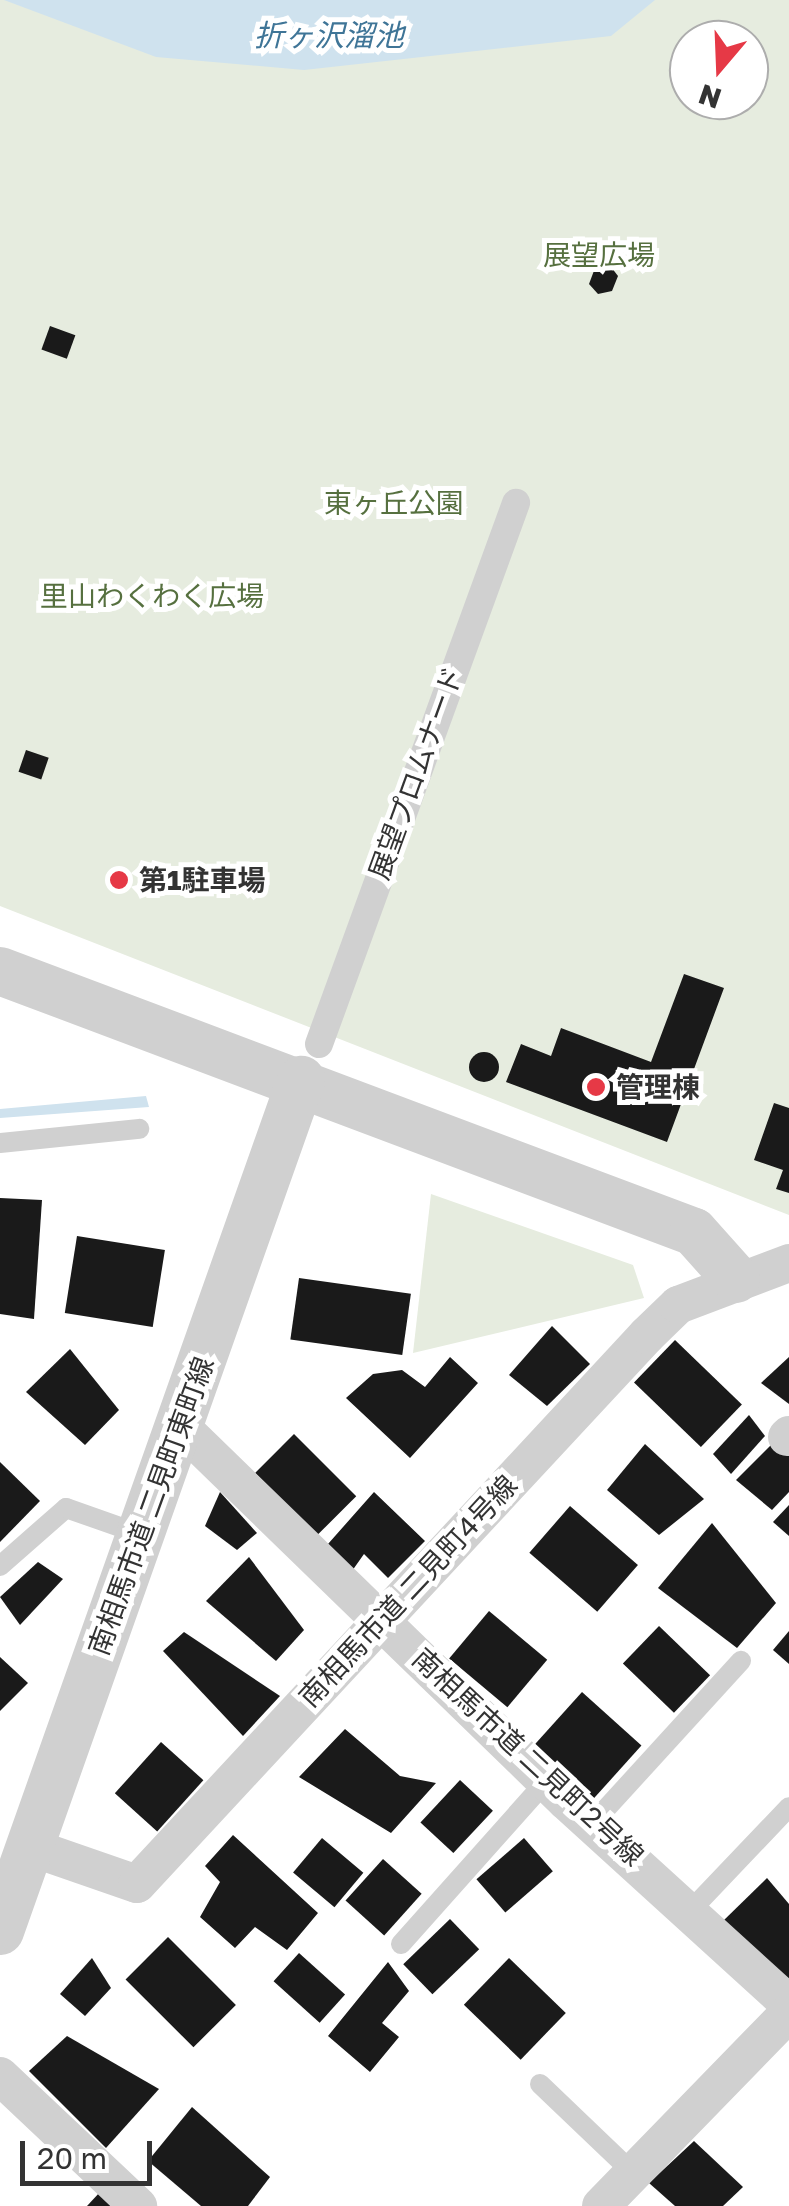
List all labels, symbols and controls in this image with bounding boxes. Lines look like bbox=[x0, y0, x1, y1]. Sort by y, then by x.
water label: 折ヶ沢溜池 bbox=[254, 17, 404, 53]
north arrow bbox=[669, 20, 769, 120]
text: N bbox=[694, 78, 725, 116]
park label: 展望広場 bbox=[543, 238, 655, 272]
park label: 東ヶ丘公園 bbox=[324, 486, 464, 520]
park label: 里山わくわく広場 bbox=[40, 579, 264, 613]
street label: 展望プロムナード bbox=[362, 662, 470, 884]
place label: 第1駐車場 bbox=[139, 863, 265, 897]
marker: 第1駐車場 bbox=[108, 869, 130, 891]
place label: 管理棟 bbox=[616, 1070, 700, 1104]
marker: 管理棟 bbox=[585, 1076, 607, 1098]
street label: 南相馬市道 二見町東町線 bbox=[81, 1352, 221, 1660]
street label: 南相馬市道 二見町4号線 bbox=[292, 1468, 524, 1714]
street label: 南相馬市道 二見町2号線 bbox=[406, 1641, 650, 1873]
scale bar bbox=[25, 2121, 158, 2183]
text: 20 m bbox=[37, 2140, 107, 2176]

